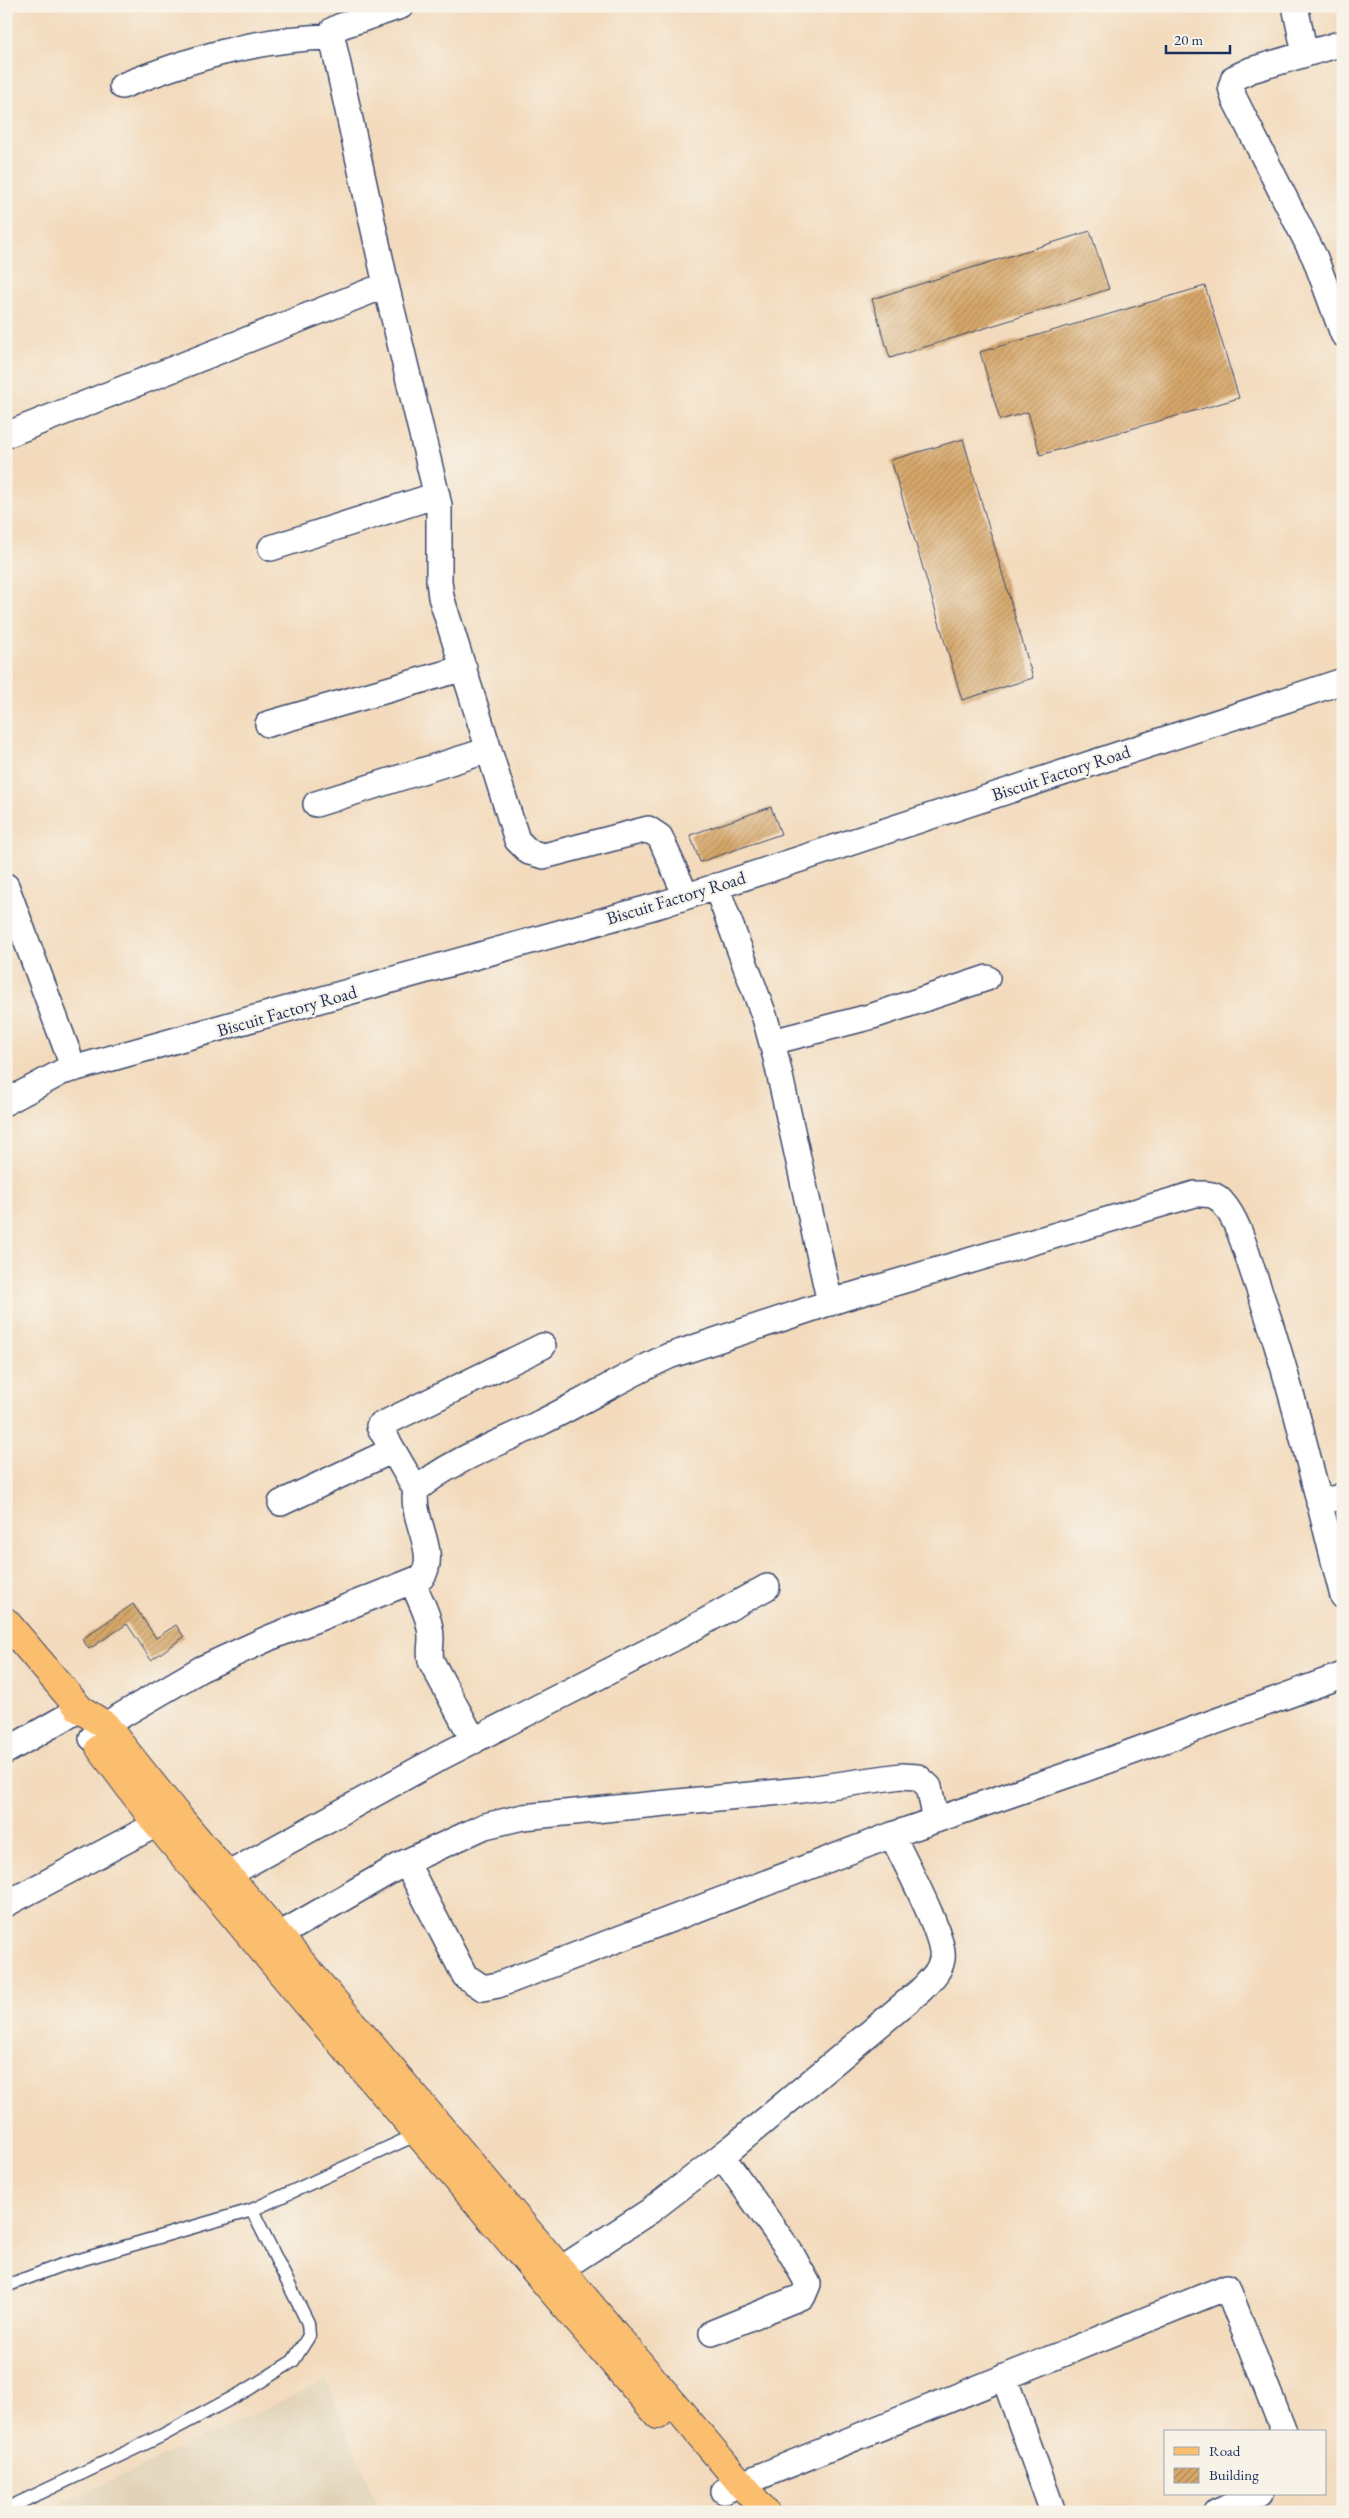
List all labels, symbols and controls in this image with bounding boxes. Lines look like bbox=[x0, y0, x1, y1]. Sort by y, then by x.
scale bar bbox=[1166, 22, 1230, 54]
text: 20 m bbox=[1174, 30, 1203, 49]
street label: Biscuit Factory Road bbox=[989, 739, 1134, 806]
street label: Biscuit Factory Road bbox=[604, 865, 749, 930]
street label: Biscuit Factory Road bbox=[214, 979, 360, 1041]
legend bbox=[1164, 2430, 1326, 2496]
text: Road bbox=[1209, 2441, 1241, 2460]
text: Building bbox=[1209, 2465, 1259, 2484]

